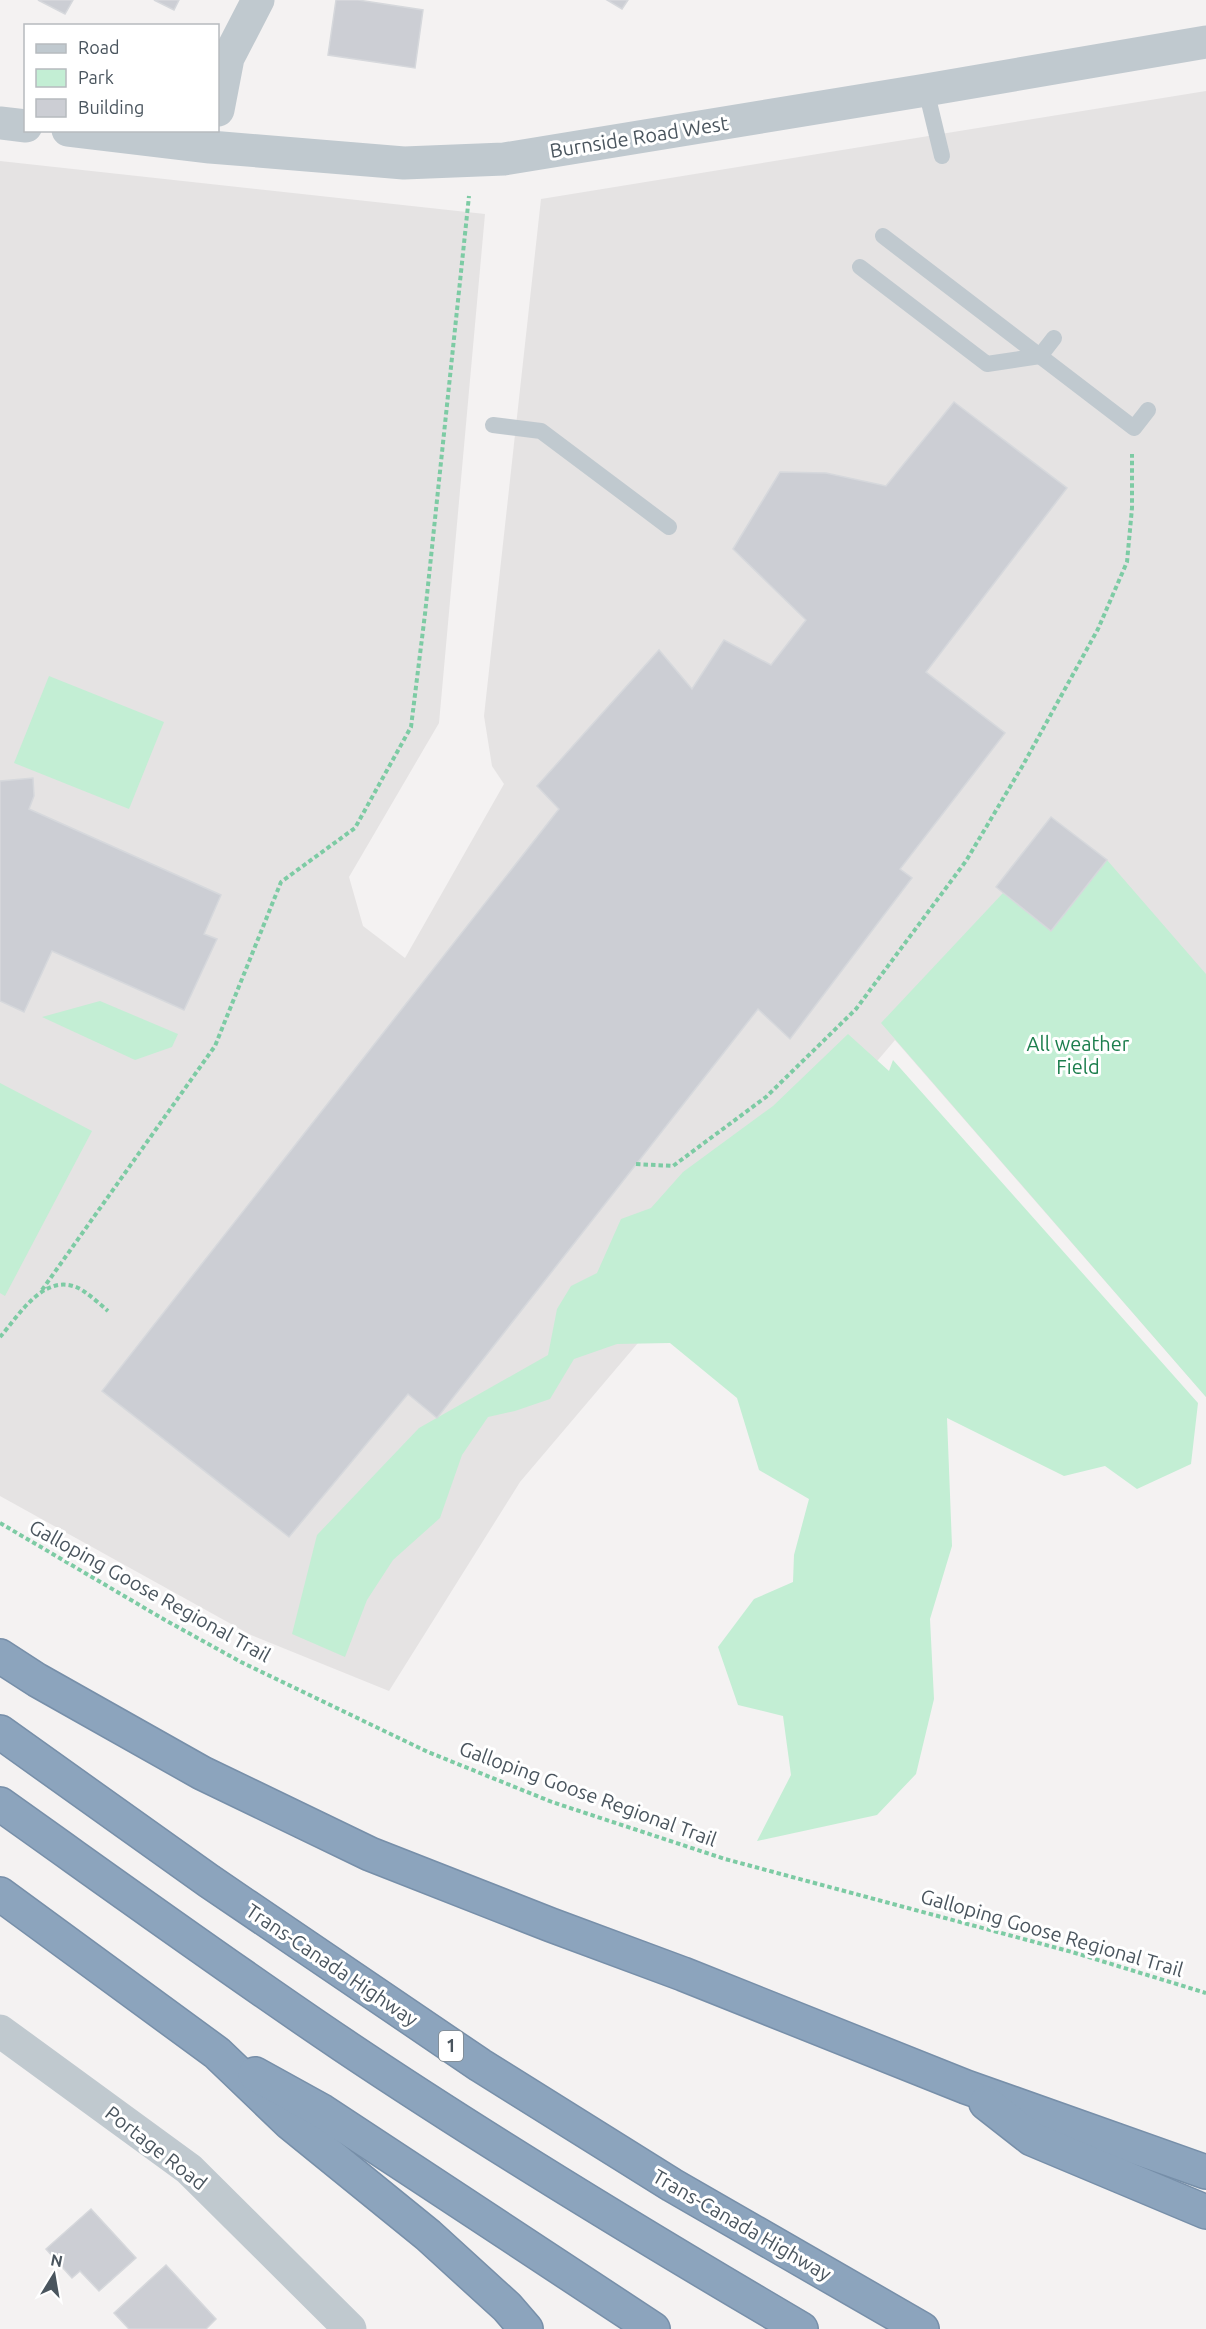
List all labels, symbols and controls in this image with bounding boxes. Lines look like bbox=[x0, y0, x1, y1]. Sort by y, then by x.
legend bbox=[24, 24, 219, 132]
text: Road bbox=[78, 37, 120, 57]
text: Park bbox=[78, 67, 114, 87]
text: Building bbox=[78, 97, 144, 117]
street label: Burnside Road West bbox=[548, 111, 730, 162]
park label: All weather Field bbox=[1027, 1032, 1130, 1078]
street label: Galloping Goose Regional Trail bbox=[26, 1515, 275, 1667]
street label: Galloping Goose Regional Trail bbox=[456, 1736, 720, 1851]
street label: Galloping Goose Regional Trail bbox=[918, 1884, 1186, 1981]
street label: Trans-Canada Highway bbox=[242, 1899, 423, 2031]
road number: 1 bbox=[439, 2031, 463, 2061]
street label: Portage Road bbox=[101, 2101, 212, 2194]
street label: Trans-Canada Highway bbox=[649, 2164, 836, 2285]
north arrow bbox=[24, 2245, 84, 2305]
text: N bbox=[49, 2250, 64, 2270]

